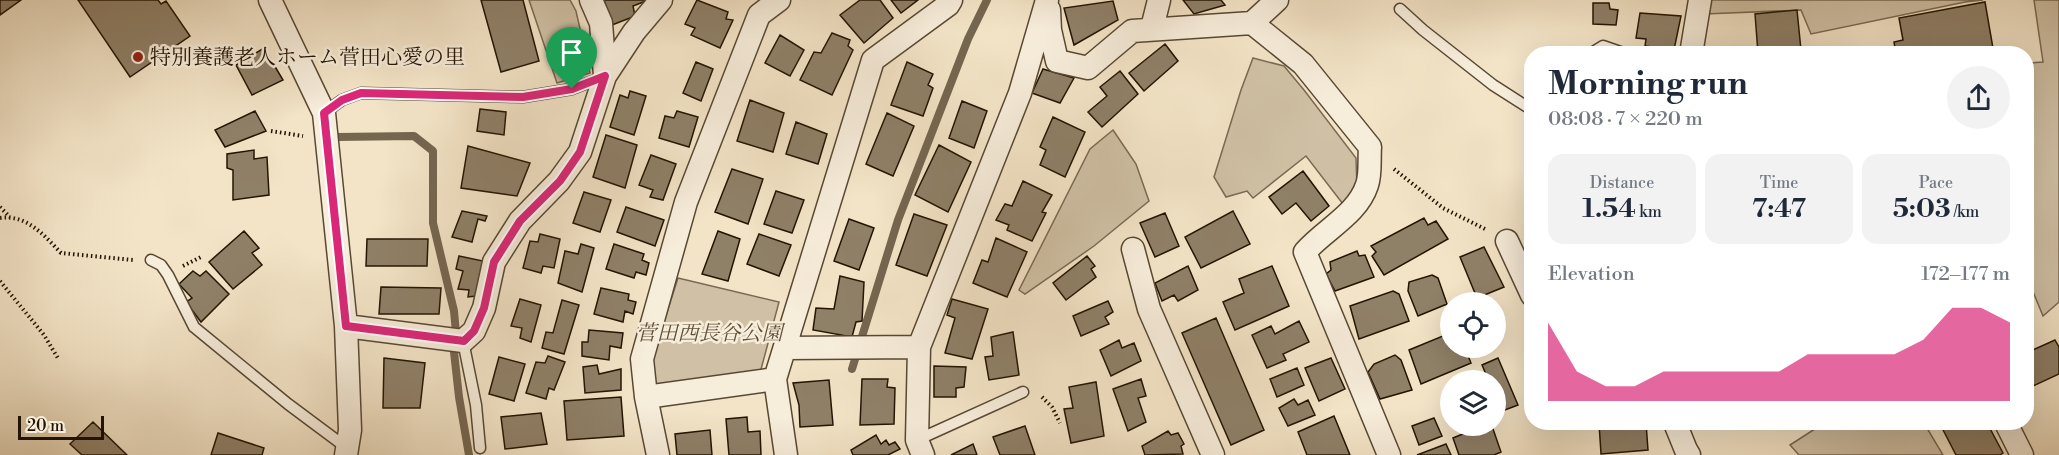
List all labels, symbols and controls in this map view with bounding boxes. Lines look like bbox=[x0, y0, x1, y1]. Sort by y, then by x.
pin bbox=[546, 27, 597, 89]
icon: arrive bbox=[555, 36, 588, 69]
place label: 特別養護老人ホーム菅田心愛の里 bbox=[150, 45, 465, 71]
marker: 特別養護老人ホーム菅田心愛の里 bbox=[131, 50, 145, 64]
text: Morning run bbox=[1548, 64, 1748, 105]
button: share bbox=[1947, 66, 2010, 129]
text: 08:08 · 7 × 220 m bbox=[1548, 107, 1703, 132]
text: Distance bbox=[1590, 173, 1654, 193]
text: Time bbox=[1760, 173, 1798, 193]
text: Pace bbox=[1919, 173, 1953, 193]
text: 1.54 bbox=[1582, 193, 1636, 225]
text: 7:47 bbox=[1752, 193, 1806, 225]
text: 5:03 bbox=[1893, 193, 1951, 225]
text: km bbox=[1636, 202, 1662, 222]
text: /km bbox=[1951, 202, 1979, 222]
text: Elevation bbox=[1548, 262, 1635, 287]
text: 172–177 m bbox=[1921, 262, 2010, 287]
map controls bbox=[1440, 292, 1506, 436]
button: locate bbox=[1440, 292, 1506, 358]
park label: 菅田西長谷公園 bbox=[636, 321, 785, 347]
button: layers bbox=[1440, 370, 1506, 436]
scale bar bbox=[18, 413, 104, 440]
text: 20 m bbox=[27, 416, 64, 436]

